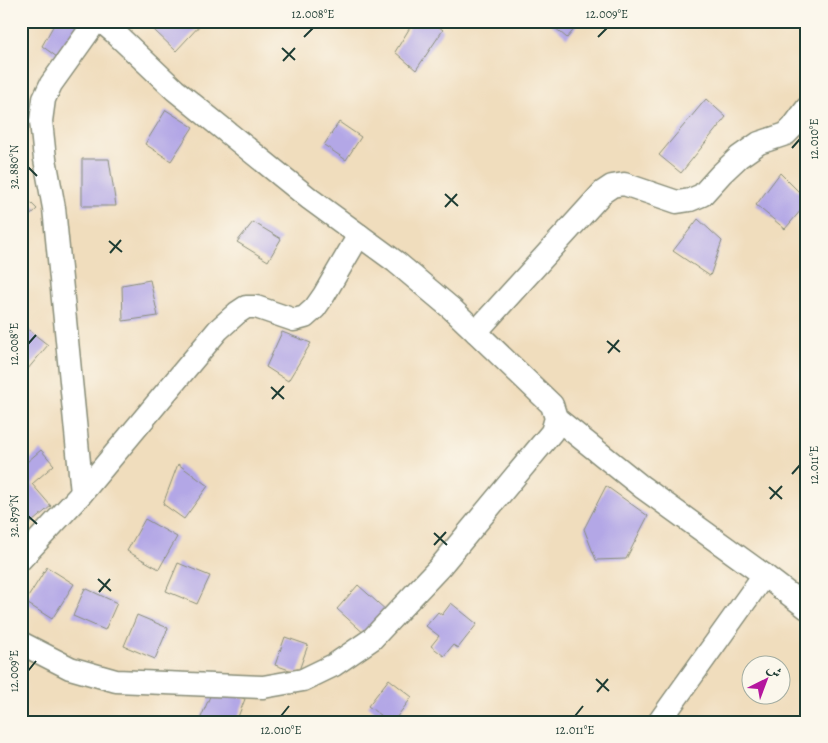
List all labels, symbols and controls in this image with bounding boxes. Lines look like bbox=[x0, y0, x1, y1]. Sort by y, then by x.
text: 12.008°E bbox=[292, 6, 334, 22]
text: 12.009°E bbox=[586, 6, 628, 22]
text: 12.010°E bbox=[806, 118, 822, 160]
text: 32.880°N bbox=[6, 144, 22, 189]
text: 12.008°E bbox=[6, 323, 22, 365]
text: 12.011°E bbox=[806, 446, 822, 484]
text: 32.879°N bbox=[6, 494, 22, 537]
text: 12.009°E bbox=[6, 650, 22, 692]
north arrow bbox=[740, 656, 790, 706]
text: ش bbox=[763, 659, 786, 682]
text: 12.010°E bbox=[260, 722, 302, 738]
text: 12.011°E bbox=[556, 722, 594, 738]

